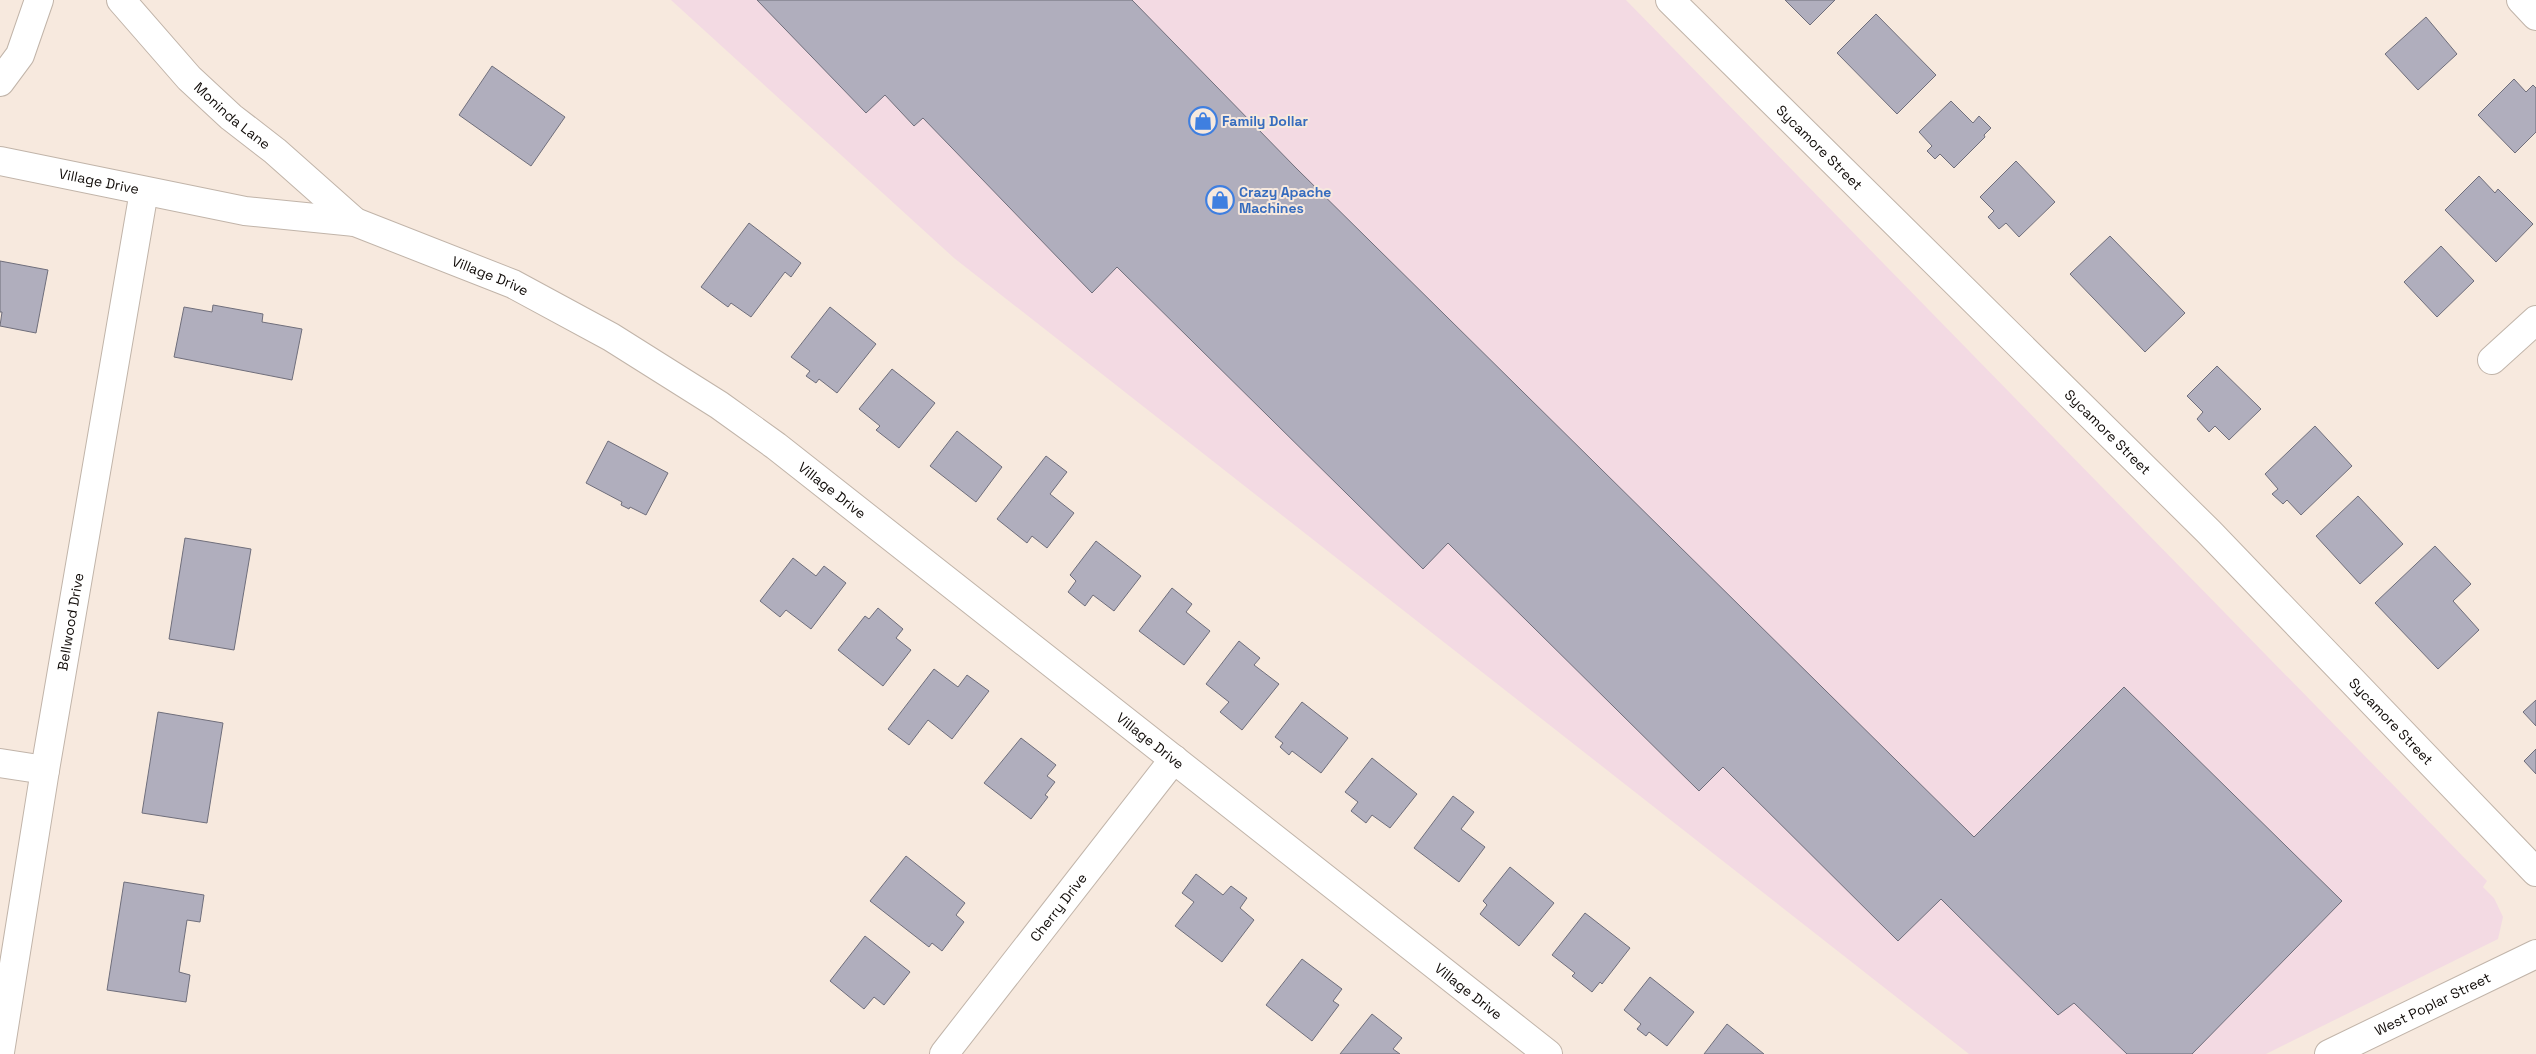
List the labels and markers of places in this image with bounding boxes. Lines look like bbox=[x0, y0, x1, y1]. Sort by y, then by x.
shop icon: Family Dollar bbox=[1188, 106, 1218, 136]
place label: Family Dollar bbox=[1222, 112, 1308, 130]
place label: Crazy Apache Machines bbox=[1239, 183, 1331, 217]
shop icon: Crazy Apache Machines bbox=[1205, 185, 1235, 215]

